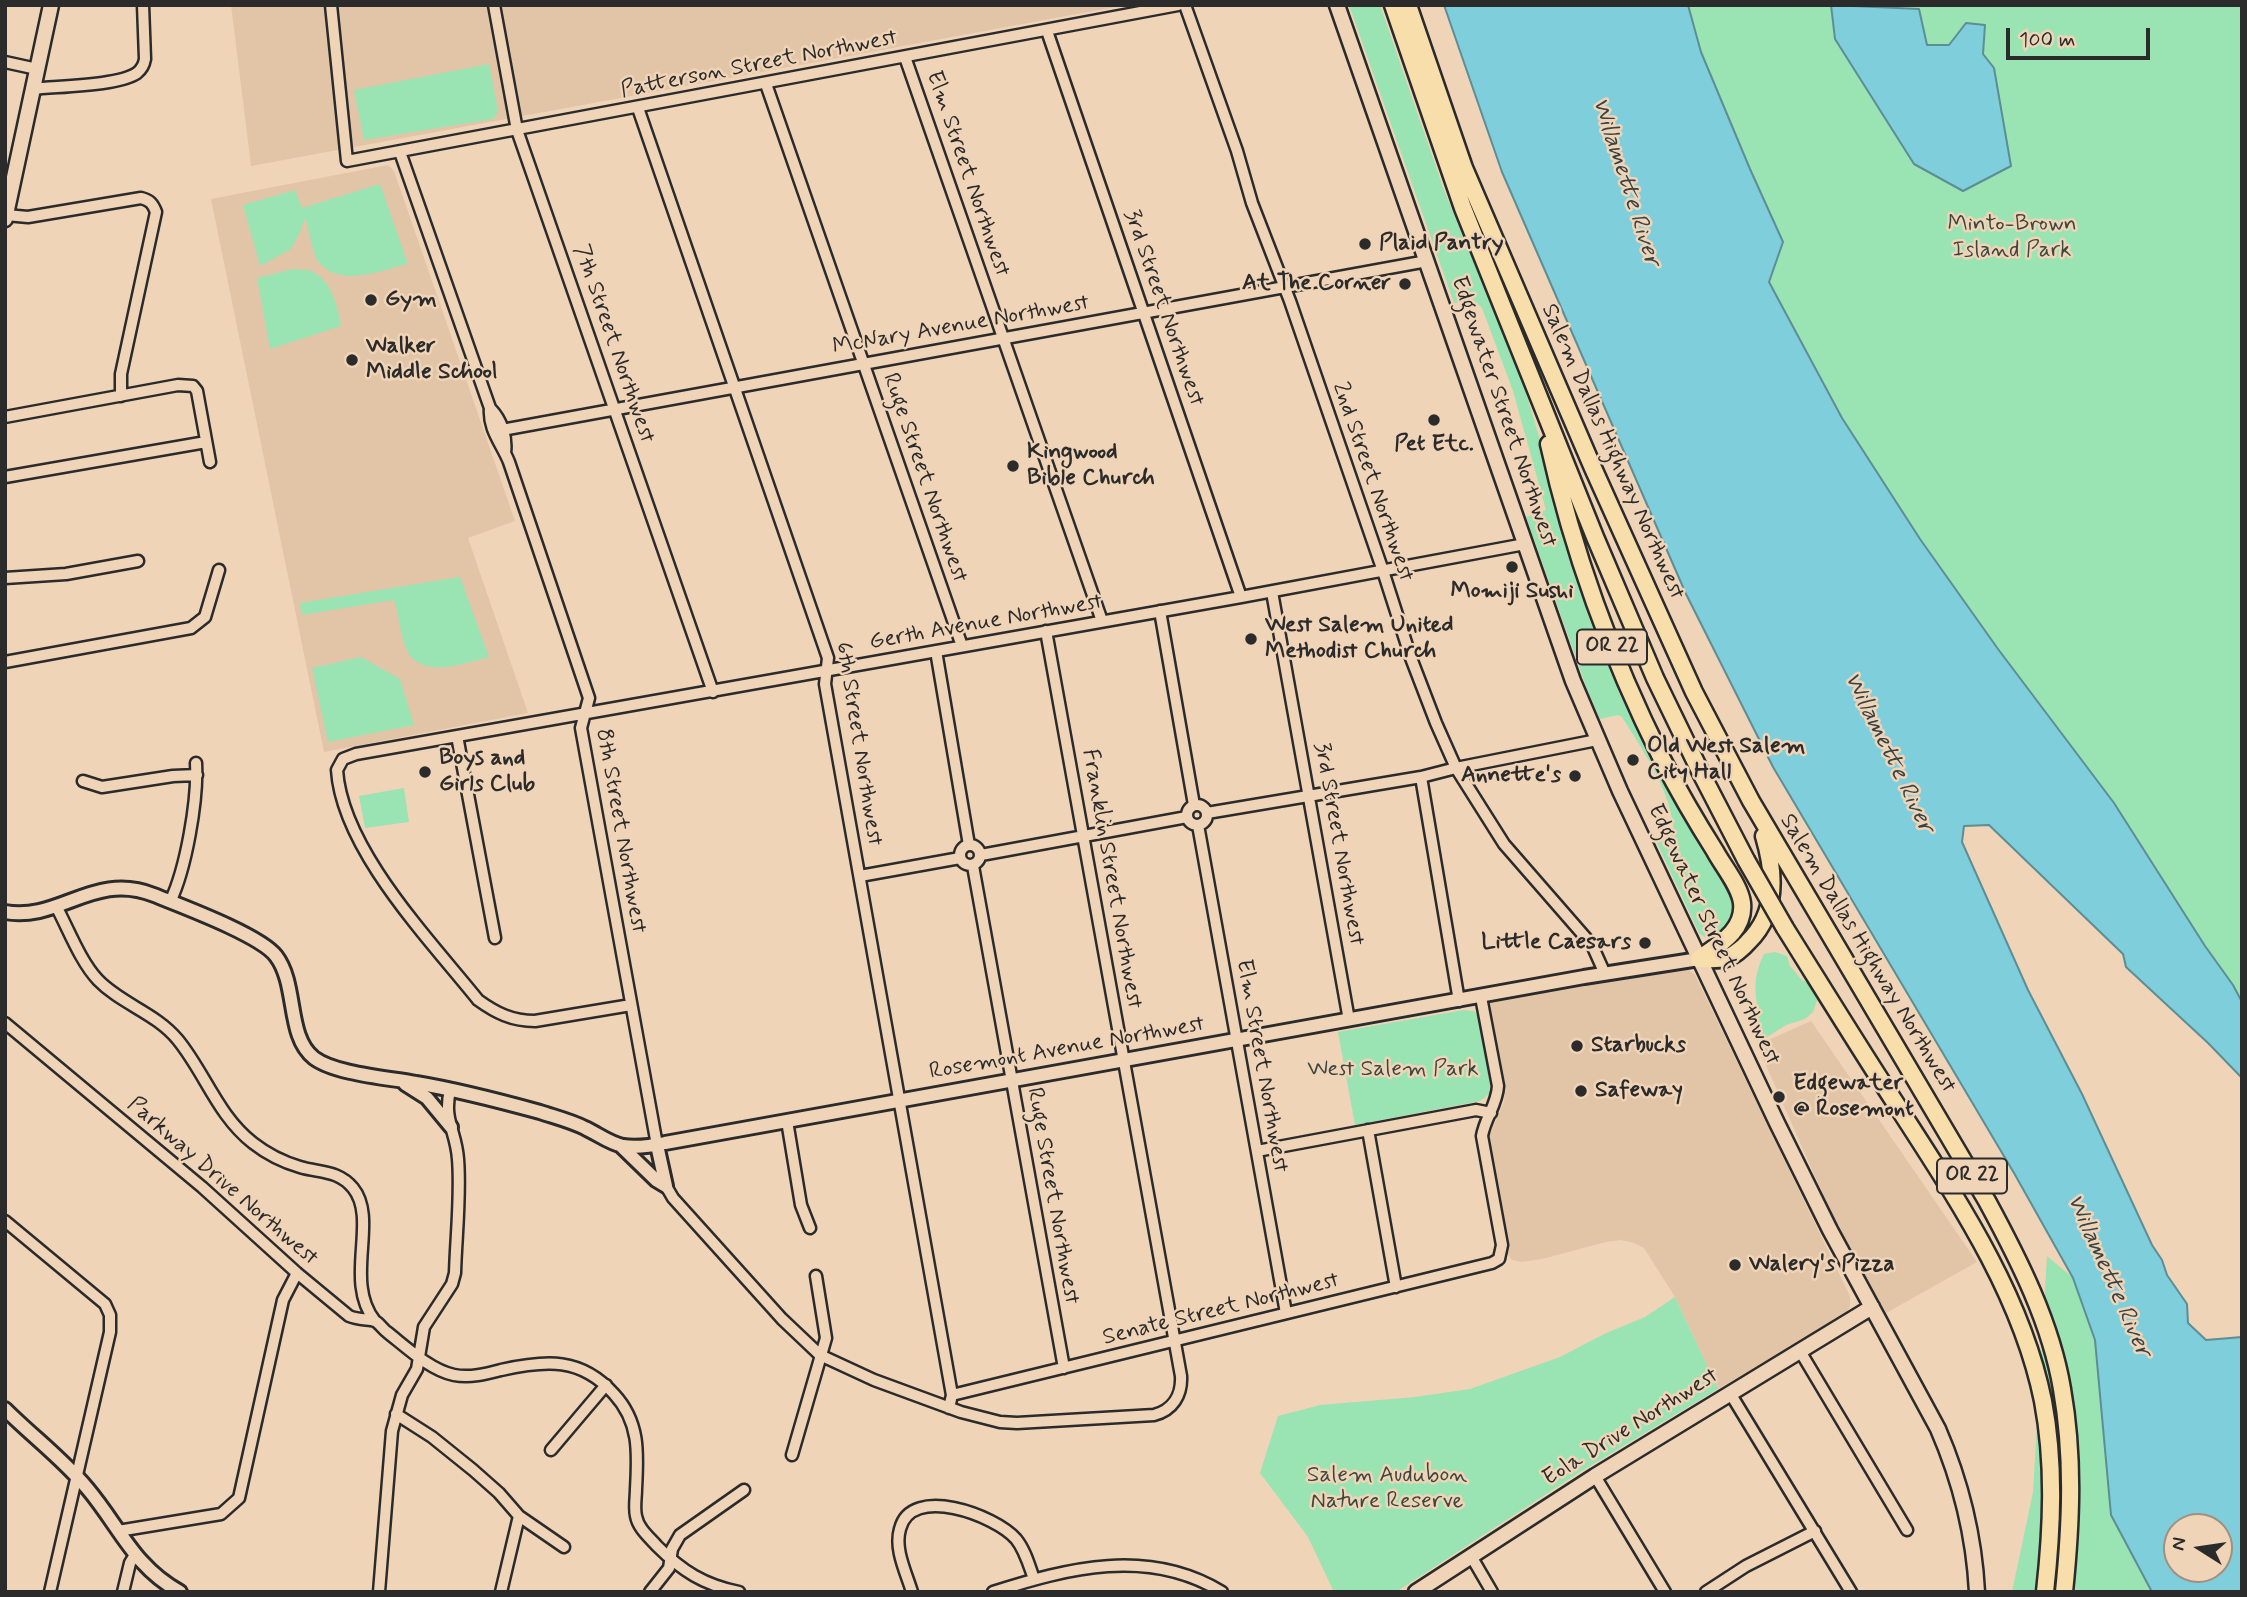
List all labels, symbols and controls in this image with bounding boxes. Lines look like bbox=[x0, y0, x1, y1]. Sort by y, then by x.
scale bar bbox=[2009, 14, 2152, 58]
street label: Patterson Street Northwest bbox=[618, 25, 900, 105]
text: 100 m bbox=[2019, 26, 2075, 54]
street label: Elm Street Northwest bbox=[919, 67, 1015, 281]
water label: Willamette River bbox=[1584, 94, 1666, 270]
street label: 3rd Street Northwest bbox=[1116, 206, 1210, 410]
park label: Minto-Brown Island Park bbox=[1947, 211, 2077, 265]
place label: Plaid Pantry bbox=[1379, 230, 1504, 258]
marker: Plaid Pantry bbox=[1357, 236, 1373, 252]
street label: 7th Street Northwest bbox=[566, 241, 660, 447]
place label: At The Corner bbox=[1242, 270, 1391, 298]
street label: Edgewater Street Northwest bbox=[1444, 273, 1562, 551]
marker: At The Corner bbox=[1397, 276, 1413, 292]
place label: Gym bbox=[385, 286, 437, 314]
street label: McNary Avenue Northwest bbox=[831, 290, 1091, 362]
marker: Gym bbox=[363, 292, 379, 308]
street label: Salem Dallas Highway Northwest bbox=[1534, 300, 1690, 604]
place label: Walker Middle School bbox=[366, 333, 497, 387]
marker: Walker Middle School bbox=[344, 352, 360, 368]
street label: Ruge Street Northwest bbox=[875, 370, 973, 586]
street label: 2nd Street Northwest bbox=[1325, 379, 1419, 585]
marker: Pet Etc. bbox=[1426, 412, 1442, 428]
place label: Pet Etc. bbox=[1394, 431, 1474, 459]
place label: Kingwood Bible Church bbox=[1027, 439, 1155, 493]
marker: Kingwood Bible Church bbox=[1005, 458, 1021, 474]
marker: Momiji Sushi bbox=[1504, 559, 1520, 575]
place label: Momiji Sushi bbox=[1451, 578, 1573, 606]
street label: Gerth Avenue Northwest bbox=[867, 589, 1105, 657]
place label: West Salem United Methodist Church bbox=[1265, 612, 1454, 666]
road number: OR 22 bbox=[1577, 630, 1647, 664]
marker: West Salem United Methodist Church bbox=[1243, 631, 1259, 647]
street label: 6th Street Northwest bbox=[828, 640, 888, 848]
water label: Willamette River bbox=[1837, 668, 1939, 838]
street label: 8th Street Northwest bbox=[588, 727, 652, 935]
place label: Old West Salem City Hall bbox=[1647, 733, 1806, 787]
street label: 3rd Street Northwest bbox=[1307, 740, 1369, 948]
place label: Boys and Girls Club bbox=[439, 745, 535, 799]
street label: Franklin Street Northwest bbox=[1075, 747, 1147, 1011]
marker: Old West Salem City Hall bbox=[1625, 752, 1641, 768]
place label: Annette's bbox=[1461, 762, 1561, 790]
marker: Boys and Girls Club bbox=[417, 764, 433, 780]
marker: Annette's bbox=[1567, 768, 1583, 784]
street label: Edgewater Street Northwest bbox=[1640, 800, 1786, 1070]
street label: Salem Dallas Highway Northwest bbox=[1773, 809, 1961, 1099]
place label: Little Caesars bbox=[1481, 929, 1631, 957]
marker: Little Caesars bbox=[1637, 935, 1653, 951]
street label: Elm Street Northwest bbox=[1229, 957, 1293, 1175]
street label: Rosemont Avenue Northwest bbox=[927, 1011, 1207, 1087]
place label: Starbucks bbox=[1591, 1032, 1686, 1060]
marker: Starbucks bbox=[1569, 1038, 1585, 1054]
park label: West Salem Park bbox=[1307, 1056, 1479, 1084]
place label: Edgewater @ Rosemont bbox=[1793, 1070, 1914, 1124]
place label: Safeway bbox=[1595, 1077, 1683, 1105]
marker: Safeway bbox=[1573, 1083, 1589, 1099]
street label: Ruge Street Northwest bbox=[1019, 1085, 1085, 1307]
marker: Edgewater @ Rosemont bbox=[1771, 1089, 1787, 1105]
street label: Parkway Drive Northwest bbox=[121, 1092, 323, 1272]
road number: OR 22 bbox=[1937, 1158, 2007, 1194]
water label: Willamette River bbox=[2059, 1190, 2157, 1362]
place label: Walery's Pizza bbox=[1749, 1251, 1895, 1279]
marker: Walery's Pizza bbox=[1727, 1257, 1743, 1273]
street label: Senate Street Northwest bbox=[1100, 1267, 1342, 1353]
street label: Eola Drive Northwest bbox=[1538, 1363, 1724, 1493]
park label: Salem Audubon Nature Reserve bbox=[1307, 1462, 1467, 1516]
north arrow bbox=[2163, 1513, 2233, 1583]
text: N bbox=[2165, 1535, 2192, 1553]

